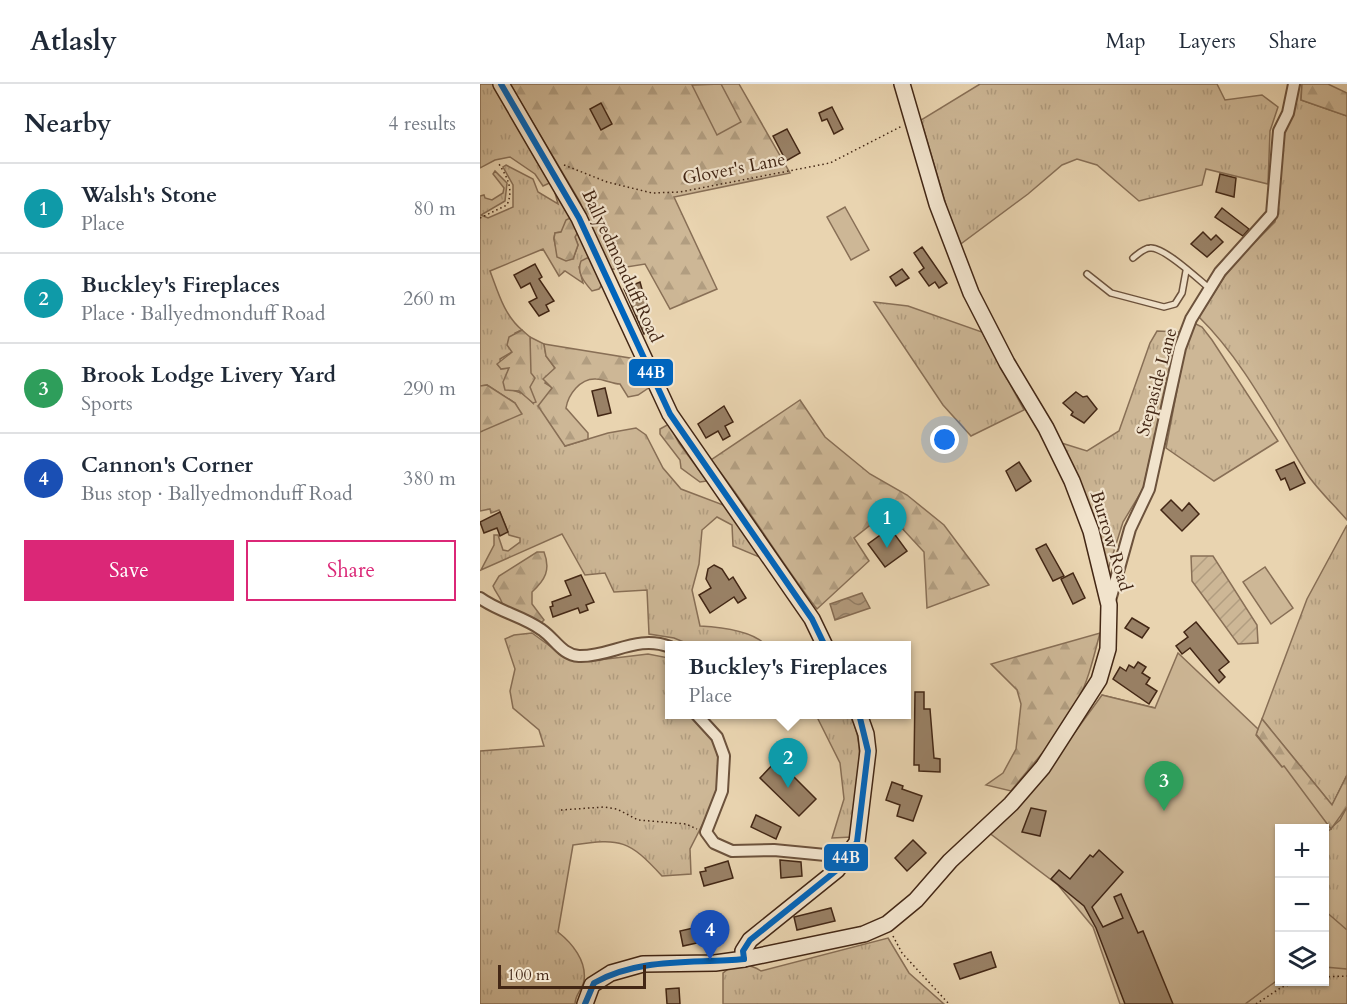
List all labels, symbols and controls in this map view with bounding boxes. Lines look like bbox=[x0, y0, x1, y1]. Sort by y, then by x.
text: Atlasly bbox=[30, 22, 117, 60]
text: Map bbox=[1106, 27, 1146, 56]
text: Layers bbox=[1179, 27, 1236, 56]
text: Share bbox=[1269, 27, 1317, 56]
text: Nearby bbox=[24, 106, 112, 141]
text: 4 results bbox=[388, 110, 456, 137]
street label: Glover's Lane bbox=[680, 147, 788, 191]
text: Walsh's Stone bbox=[81, 180, 217, 210]
street label: Ballyedmonduff Road bbox=[576, 185, 669, 347]
text: 1 bbox=[38, 195, 49, 222]
text: 80 m bbox=[413, 195, 456, 222]
text: Place bbox=[81, 210, 125, 237]
text: Buckley's Fireplaces bbox=[81, 270, 280, 300]
text: 2 bbox=[38, 285, 49, 312]
text: 260 m bbox=[403, 285, 456, 312]
text: Place · Ballyedmonduff Road bbox=[81, 300, 325, 327]
street label: Stepaside Lane bbox=[1131, 325, 1183, 439]
line badge: 44B bbox=[628, 358, 674, 387]
text: Brook Lodge Livery Yard bbox=[81, 360, 336, 390]
text: 44B bbox=[637, 362, 665, 384]
text: 3 bbox=[38, 375, 49, 402]
text: 290 m bbox=[403, 375, 456, 402]
text: Sports bbox=[81, 390, 133, 417]
your location bbox=[930, 425, 959, 454]
text: Cannon's Corner bbox=[81, 450, 253, 480]
text: 4 bbox=[38, 465, 49, 492]
text: 380 m bbox=[403, 465, 456, 492]
text: Bus stop · Ballyedmonduff Road bbox=[81, 480, 353, 507]
street label: Burrow Road bbox=[1084, 488, 1138, 595]
pin: 1 bbox=[868, 498, 906, 548]
button: Save bbox=[24, 540, 234, 601]
button: Share bbox=[246, 540, 456, 601]
popup bbox=[665, 641, 911, 719]
text: Buckley's Fireplaces bbox=[689, 652, 887, 682]
text: Place bbox=[689, 682, 732, 709]
pin: 2 bbox=[768, 738, 808, 788]
pin: 3 bbox=[1144, 762, 1184, 811]
map controls bbox=[1275, 824, 1329, 986]
button: + bbox=[1275, 824, 1329, 878]
line badge: 44B bbox=[823, 843, 869, 872]
text: 44B bbox=[832, 847, 860, 869]
button: − bbox=[1275, 878, 1329, 932]
pin: 4 bbox=[690, 910, 730, 960]
button: layers bbox=[1275, 932, 1329, 986]
scale bar bbox=[498, 962, 646, 990]
text: 100 m bbox=[507, 964, 549, 986]

